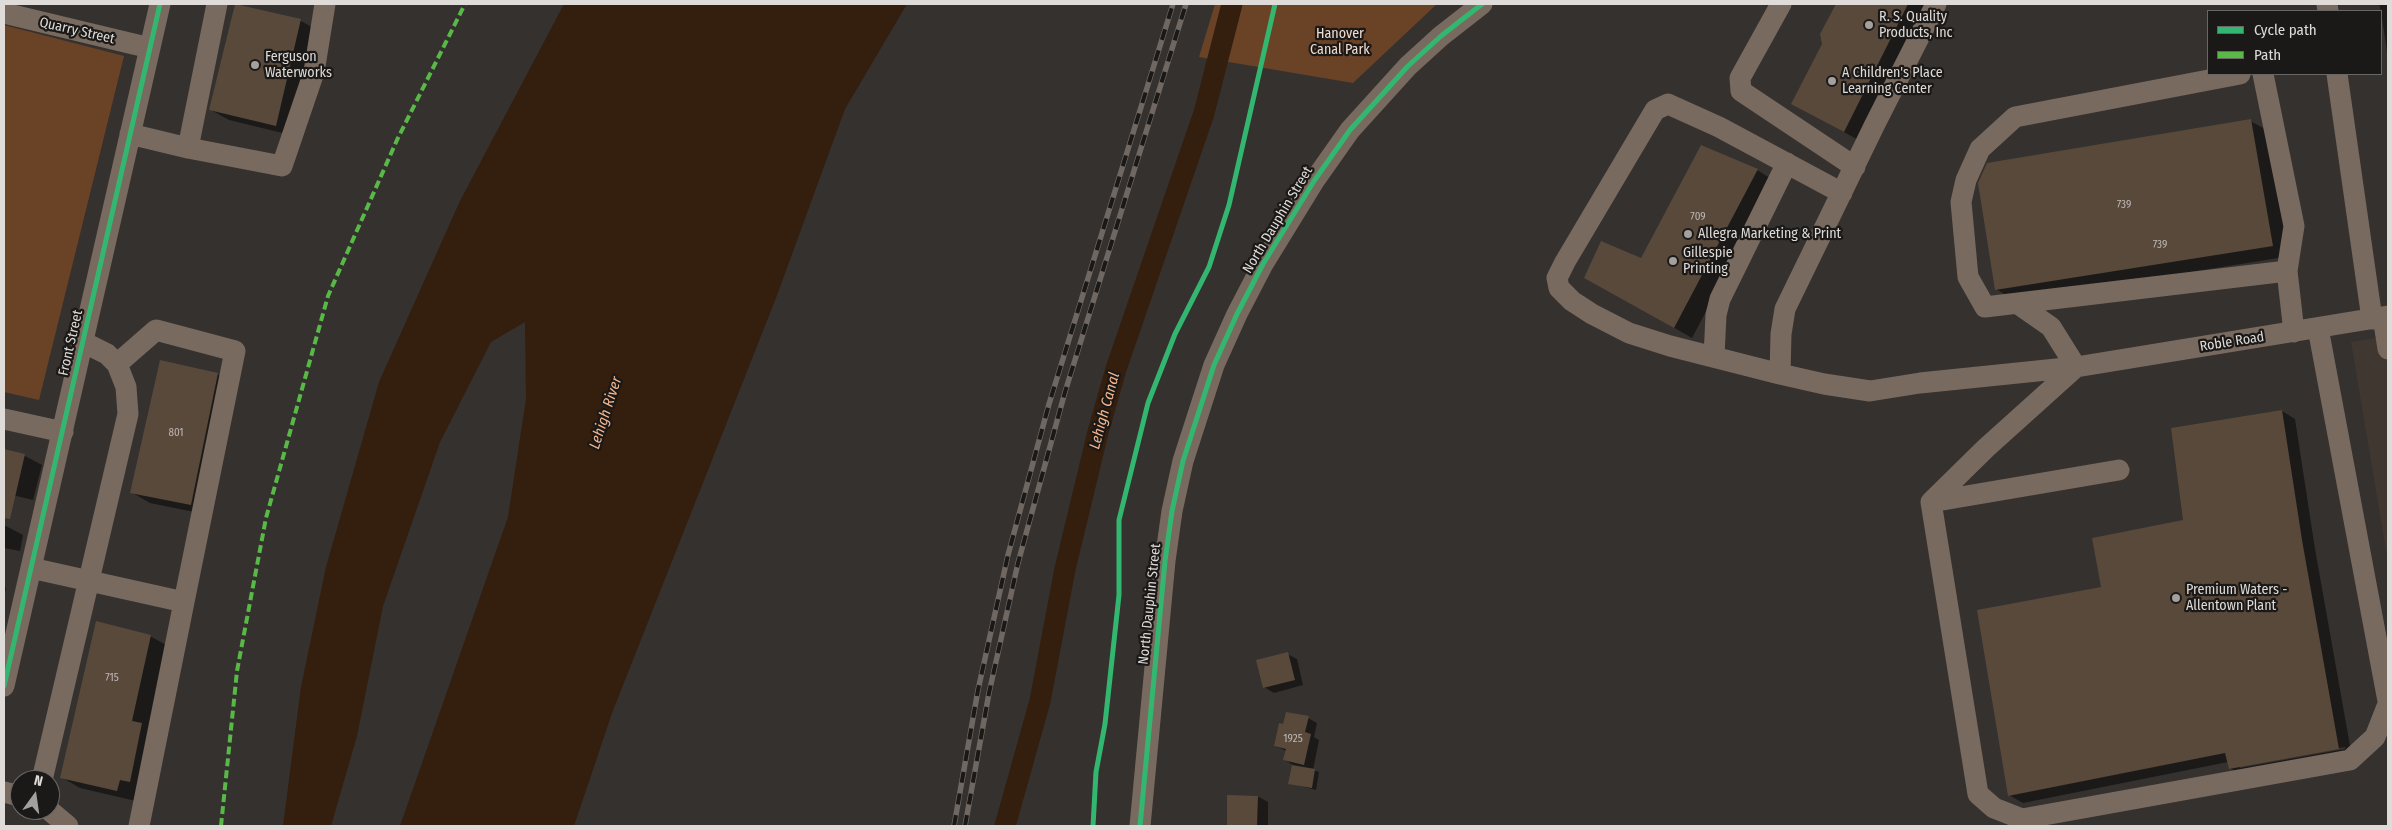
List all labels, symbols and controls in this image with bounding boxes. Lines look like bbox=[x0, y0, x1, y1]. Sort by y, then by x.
place label: R. S. Quality Products, Inc bbox=[1879, 9, 1953, 41]
legend bbox=[2207, 10, 2382, 75]
street label: Quarry Street bbox=[38, 14, 116, 48]
marker: R. S. Quality Products, Inc bbox=[1863, 19, 1875, 31]
text: Cycle path bbox=[2254, 21, 2317, 39]
park label: Hanover Canal Park bbox=[1310, 26, 1370, 58]
text: Path bbox=[2254, 46, 2281, 64]
place label: Ferguson Waterworks bbox=[265, 49, 332, 82]
marker: Ferguson Waterworks bbox=[249, 59, 261, 71]
place label: A Children's Place Learning Center bbox=[1842, 65, 1943, 98]
marker: A Children's Place Learning Center bbox=[1826, 75, 1838, 87]
street label: North Dauphin Street bbox=[1239, 164, 1317, 276]
house number: 739 bbox=[2117, 198, 2131, 212]
house number: 709 bbox=[1690, 210, 1706, 224]
place label: Allegra Marketing & Print bbox=[1698, 226, 1841, 242]
marker: Allegra Marketing & Print bbox=[1682, 228, 1694, 240]
house number: 739 bbox=[2153, 238, 2167, 252]
place label: Gillespie Printing bbox=[1683, 245, 1733, 278]
marker: Gillespie Printing bbox=[1667, 255, 1679, 267]
street label: Front Street bbox=[55, 308, 87, 378]
street label: Roble Road bbox=[2199, 329, 2265, 355]
water label: Lehigh Canal bbox=[1086, 371, 1124, 451]
water label: Lehigh River bbox=[586, 375, 626, 451]
house number: 801 bbox=[168, 426, 184, 440]
street label: North Dauphin Street bbox=[1135, 543, 1165, 665]
place label: Premium Waters - Allentown Plant bbox=[2186, 582, 2287, 614]
marker: Premium Waters - Allentown Plant bbox=[2170, 592, 2182, 604]
house number: 715 bbox=[105, 671, 119, 685]
house number: 1925 bbox=[1283, 732, 1303, 746]
north arrow bbox=[10, 770, 60, 820]
text: N bbox=[32, 772, 45, 790]

